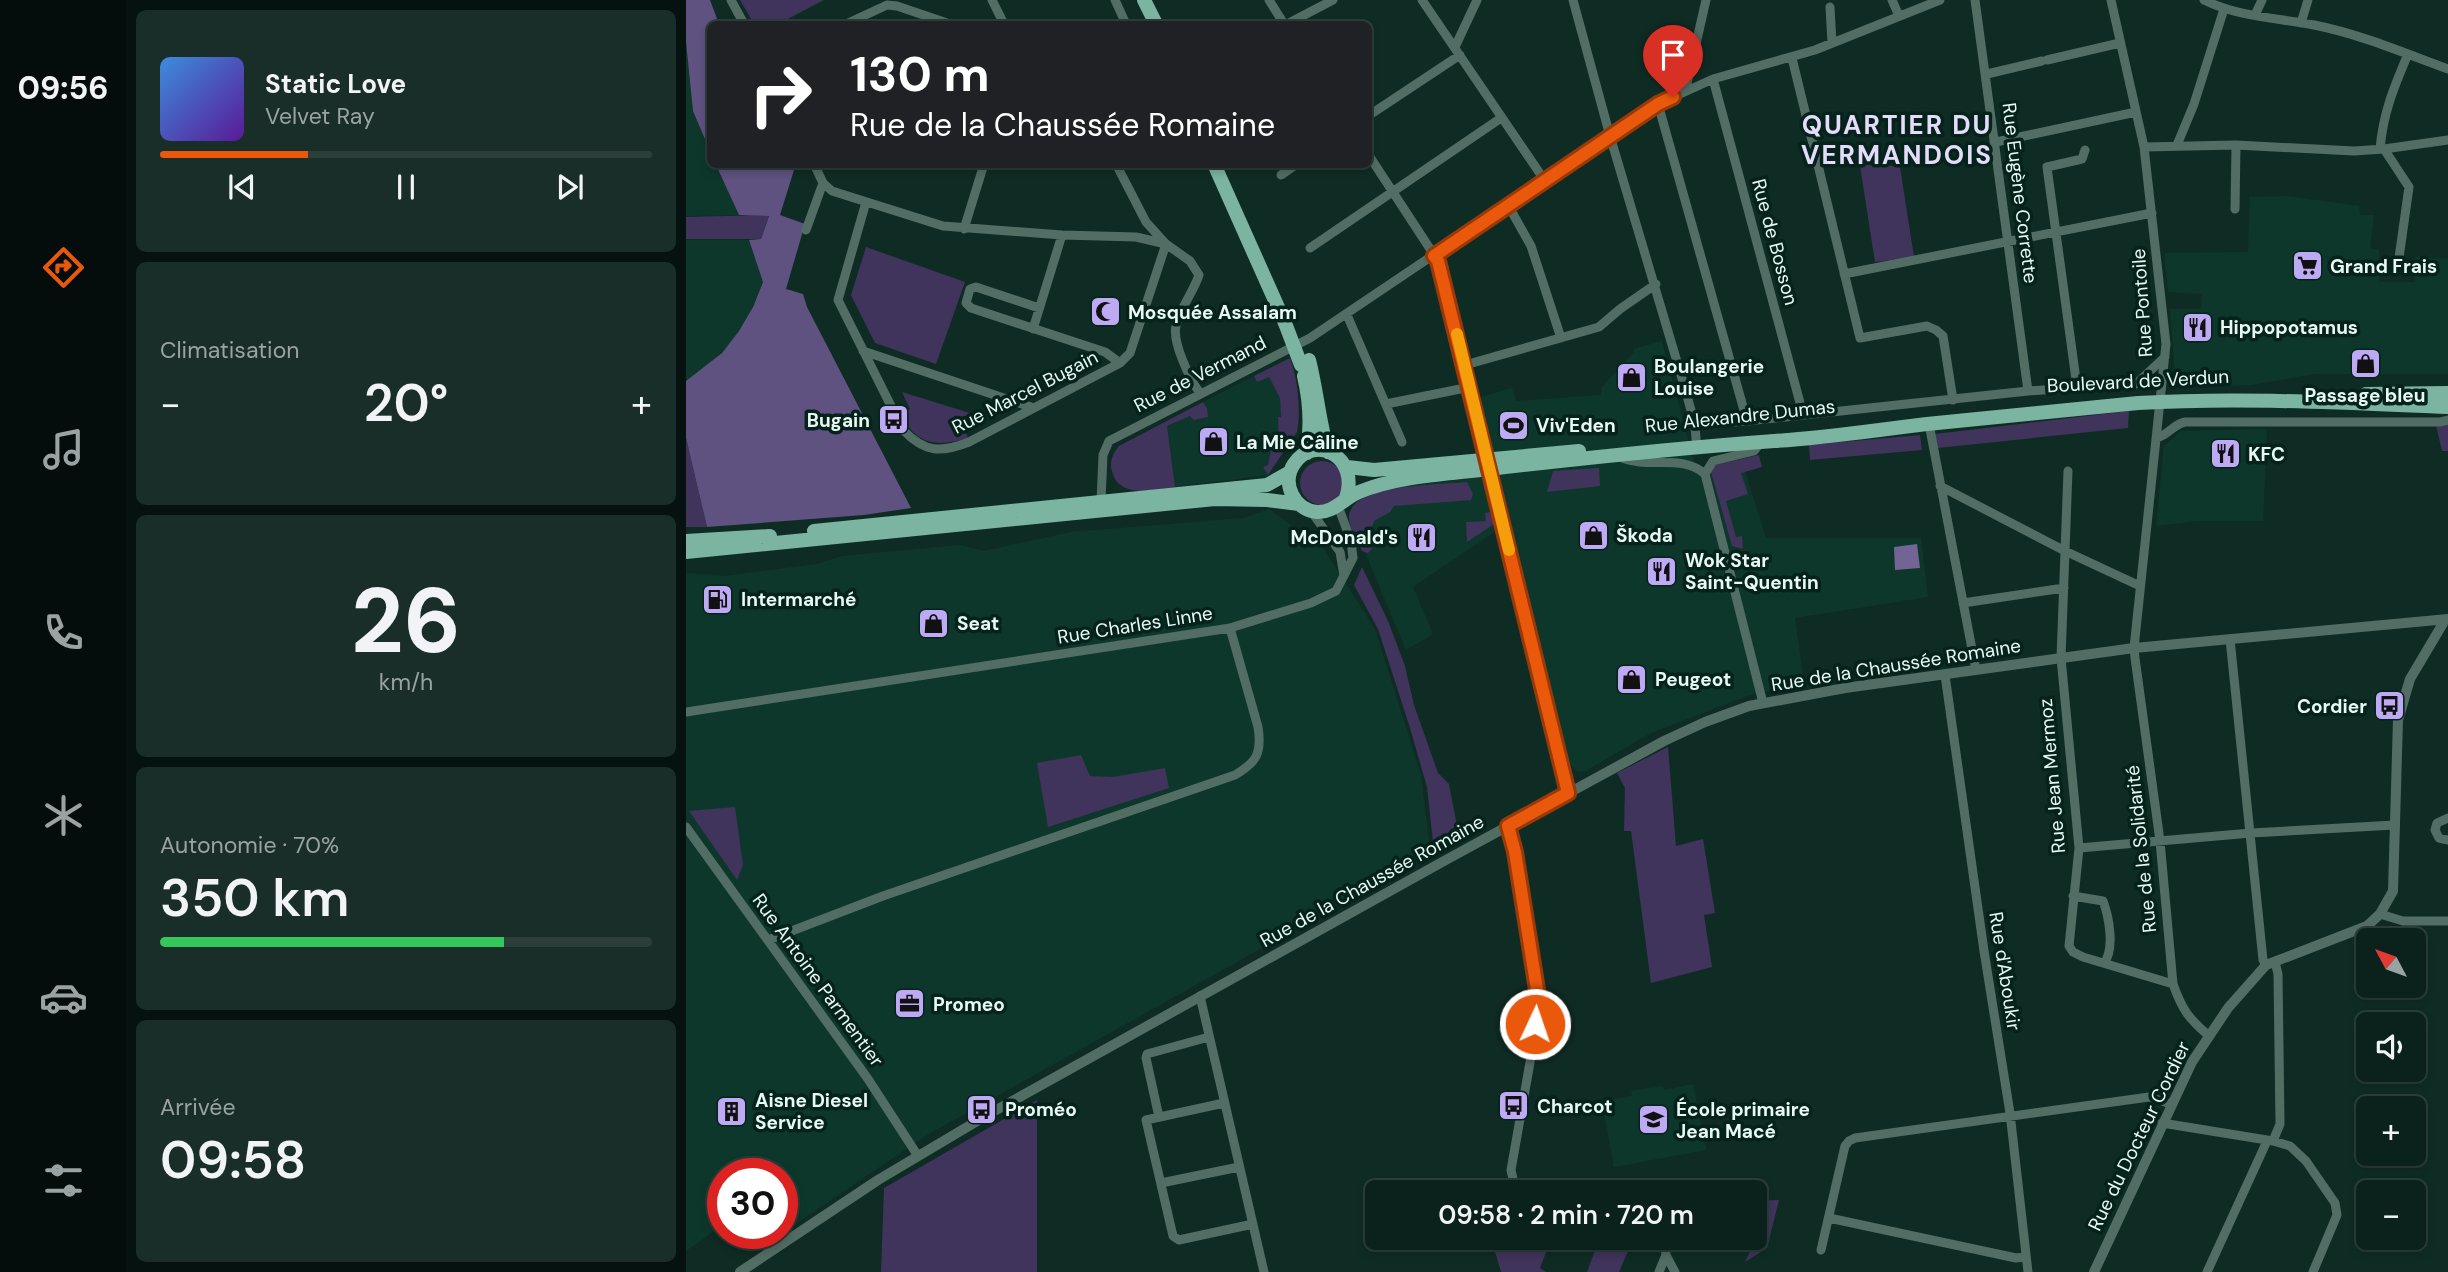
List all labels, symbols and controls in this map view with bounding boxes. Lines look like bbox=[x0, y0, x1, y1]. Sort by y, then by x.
pin bbox=[1643, 25, 1703, 97]
icon: arrive bbox=[1654, 36, 1692, 74]
text: 130 m bbox=[850, 42, 990, 106]
icon: right bbox=[735, 49, 826, 140]
text: 09:56 bbox=[17, 67, 109, 109]
text: Static Love bbox=[265, 67, 406, 101]
text: Velvet Ray bbox=[265, 101, 375, 131]
street label: Rue Eugène Corrette bbox=[1997, 101, 2043, 285]
text: Rue de la Chaussée Romaine bbox=[850, 104, 1275, 146]
district label: QUARTIER DU VERMANDOIS bbox=[1801, 108, 1993, 172]
icon: previous bbox=[223, 168, 261, 206]
icon: pause bbox=[387, 168, 425, 206]
icon: next bbox=[551, 168, 589, 206]
street label: Rue de Bosson bbox=[1746, 176, 1804, 308]
icon: directions bbox=[39, 243, 88, 292]
street label: Rue Pontoile bbox=[2126, 248, 2158, 358]
supermarket icon: Grand Frais bbox=[2290, 249, 2324, 283]
place label: Grand Frais bbox=[2330, 254, 2437, 279]
mosque icon: Mosquée Assalam bbox=[1088, 295, 1122, 329]
place label: Mosquée Assalam bbox=[1128, 300, 1297, 325]
restaurant icon: Hippopotamus bbox=[2180, 310, 2214, 344]
place label: Hippopotamus bbox=[2220, 315, 2358, 340]
street label: Rue de Vermand bbox=[1130, 330, 1270, 418]
text: Climatisation bbox=[160, 335, 299, 365]
street label: Rue Marcel Bugain bbox=[948, 344, 1102, 440]
shop icon: Passage bleu bbox=[2348, 347, 2382, 381]
place label: Boulangerie Louise bbox=[1654, 354, 1764, 401]
shop icon: Boulangerie Louise bbox=[1614, 360, 1648, 394]
street label: Boulevard de Verdun bbox=[2046, 364, 2230, 398]
text: 20° bbox=[364, 369, 448, 437]
text: − bbox=[160, 379, 181, 429]
text: + bbox=[631, 379, 652, 429]
place label: Passage bleu bbox=[2304, 383, 2426, 408]
street label: Rue Alexandre Dumas bbox=[1644, 394, 1836, 438]
bus stop icon: Bugain bbox=[876, 403, 910, 437]
place label: Bugain bbox=[807, 408, 870, 433]
sports icon: Viv'Eden bbox=[1496, 408, 1530, 442]
place label: Viv'Eden bbox=[1536, 413, 1616, 438]
icon: music bbox=[39, 425, 88, 474]
shop icon: La Mie Câline bbox=[1196, 425, 1230, 459]
place label: La Mie Câline bbox=[1236, 430, 1359, 455]
restaurant icon: KFC bbox=[2208, 437, 2242, 471]
place label: KFC bbox=[2248, 442, 2285, 467]
shop icon: Škoda bbox=[1576, 518, 1610, 552]
restaurant icon: McDonald's bbox=[1404, 520, 1438, 554]
place label: Škoda bbox=[1616, 523, 1673, 548]
place label: McDonald's bbox=[1290, 525, 1398, 550]
place label: Wok Star Saint-Quentin bbox=[1685, 548, 1819, 595]
restaurant icon: Wok Star Saint-Quentin bbox=[1645, 554, 1679, 588]
text: 26 bbox=[351, 562, 461, 680]
fuel station icon: Intermarché bbox=[701, 582, 735, 616]
place label: Intermarché bbox=[741, 587, 856, 612]
street label: Rue Charles Linne bbox=[1056, 600, 1214, 650]
shop icon: Seat bbox=[917, 606, 951, 640]
icon: phone bbox=[39, 608, 88, 657]
place label: Seat bbox=[957, 611, 999, 636]
street label: Rue de la Chaussée Romaine bbox=[1769, 633, 2023, 697]
shop icon: Peugeot bbox=[1615, 662, 1649, 696]
text: km/h bbox=[379, 667, 433, 697]
place label: Peugeot bbox=[1655, 667, 1731, 692]
bus stop icon: Cordier bbox=[2373, 689, 2407, 723]
place label: Cordier bbox=[2297, 694, 2367, 719]
street label: Rue Jean Mermoz bbox=[2033, 698, 2071, 854]
street label: Rue de la Solidarité bbox=[2120, 764, 2162, 934]
icon: climate bbox=[39, 791, 88, 840]
street label: Rue de la Chaussée Romaine bbox=[1256, 809, 1488, 953]
text: Autonomie · 70% bbox=[160, 830, 339, 860]
text: 350 km bbox=[160, 864, 349, 932]
street label: Rue Antoine Parmentier bbox=[747, 889, 889, 1071]
street label: Rue d'Aboukir bbox=[1983, 910, 2027, 1032]
north arrow bbox=[2356, 928, 2426, 998]
map controls bbox=[2356, 928, 2426, 1250]
icon: car bbox=[39, 973, 88, 1022]
office icon: Promeo bbox=[893, 987, 927, 1021]
position arrow bbox=[1498, 987, 1572, 1061]
place label: Promeo bbox=[933, 992, 1005, 1017]
button: sound bbox=[2356, 1012, 2426, 1082]
street label: Rue du Docteur Cordier bbox=[2082, 1037, 2196, 1235]
place label: Aisne Diesel Service bbox=[755, 1088, 868, 1135]
bus stop icon: Charcot bbox=[1497, 1089, 1531, 1123]
text: Arrivée bbox=[160, 1092, 236, 1122]
bus stop icon: Proméo bbox=[965, 1092, 999, 1126]
building icon: Aisne Diesel Service bbox=[715, 1094, 749, 1128]
place label: Charcot bbox=[1537, 1094, 1613, 1119]
button: + bbox=[2356, 1096, 2426, 1166]
place label: Proméo bbox=[1005, 1097, 1077, 1122]
place label: École primaire Jean Macé bbox=[1676, 1097, 1810, 1144]
school or university icon: École primaire Jean Macé bbox=[1636, 1103, 1670, 1137]
text: 09:58 bbox=[160, 1126, 306, 1194]
icon: filters bbox=[39, 1156, 88, 1205]
speed limit sign: 30 bbox=[707, 1158, 798, 1249]
button: − bbox=[2356, 1180, 2426, 1250]
text: 09:58 · 2 min · 720 m bbox=[1438, 1198, 1694, 1232]

